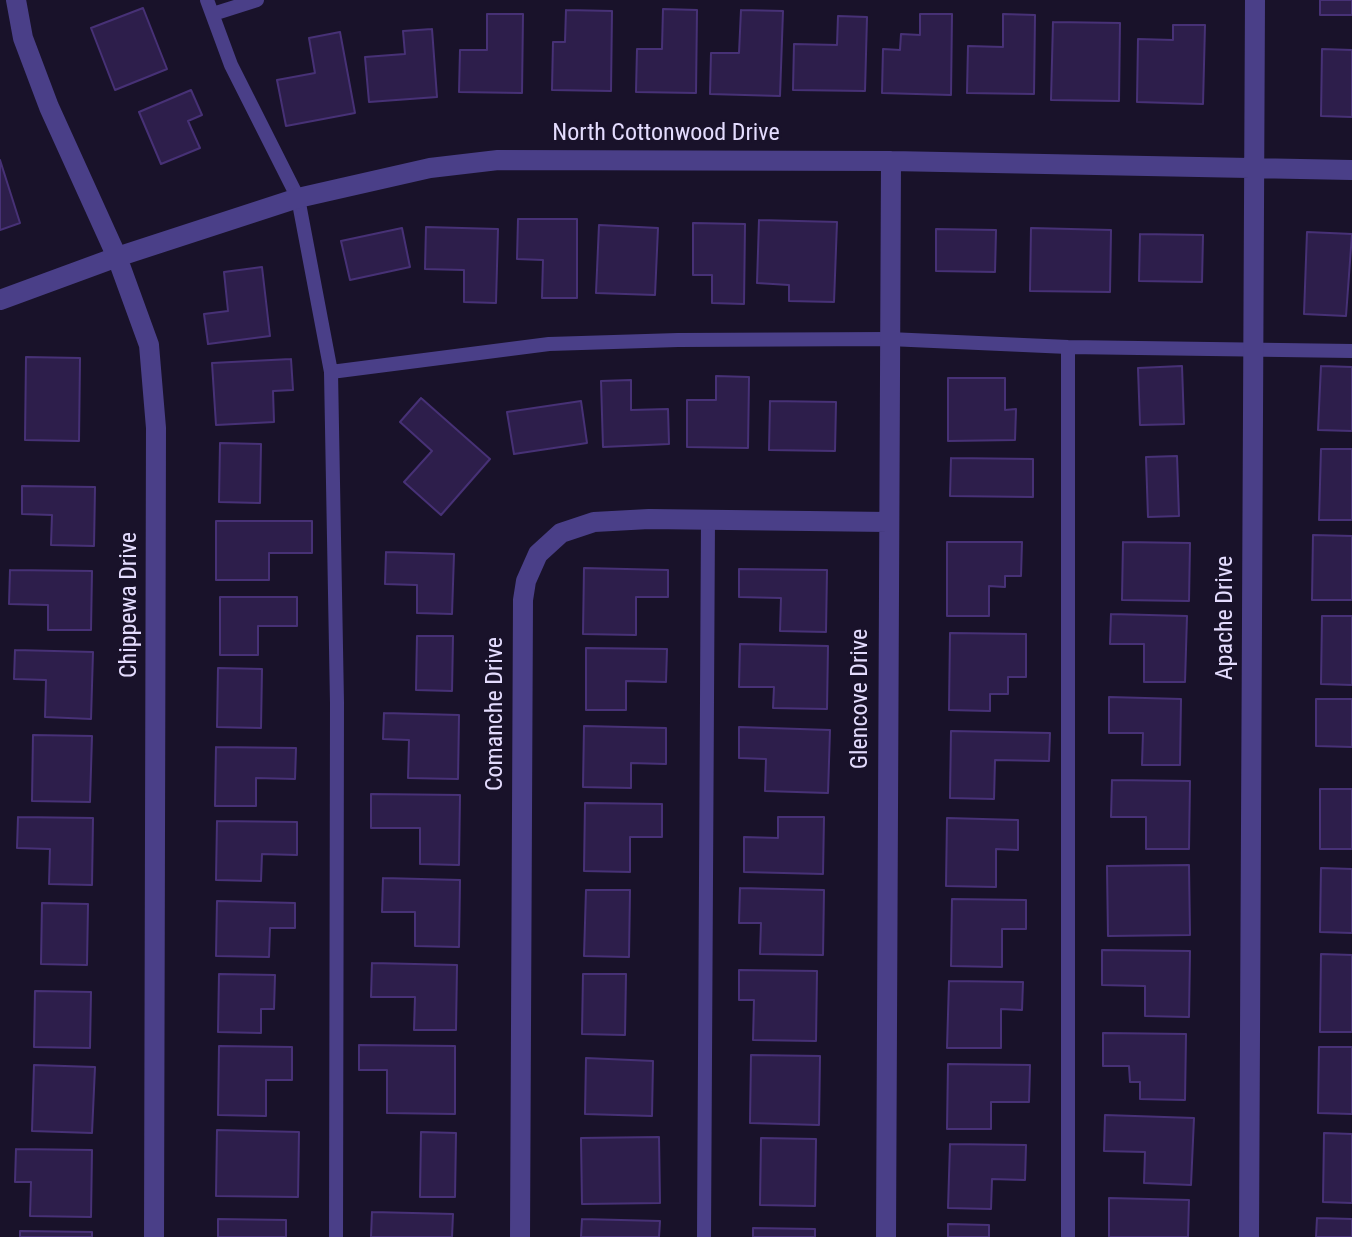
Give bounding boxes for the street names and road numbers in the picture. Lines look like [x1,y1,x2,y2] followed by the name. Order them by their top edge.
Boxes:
[552,120,780,148] street label: North Cottonwood Drive
[116,532,144,678] street label: Chippewa Drive
[1212,556,1240,680] street label: Apache Drive
[847,629,875,769] street label: Glencove Drive
[482,637,510,791] street label: Comanche Drive

